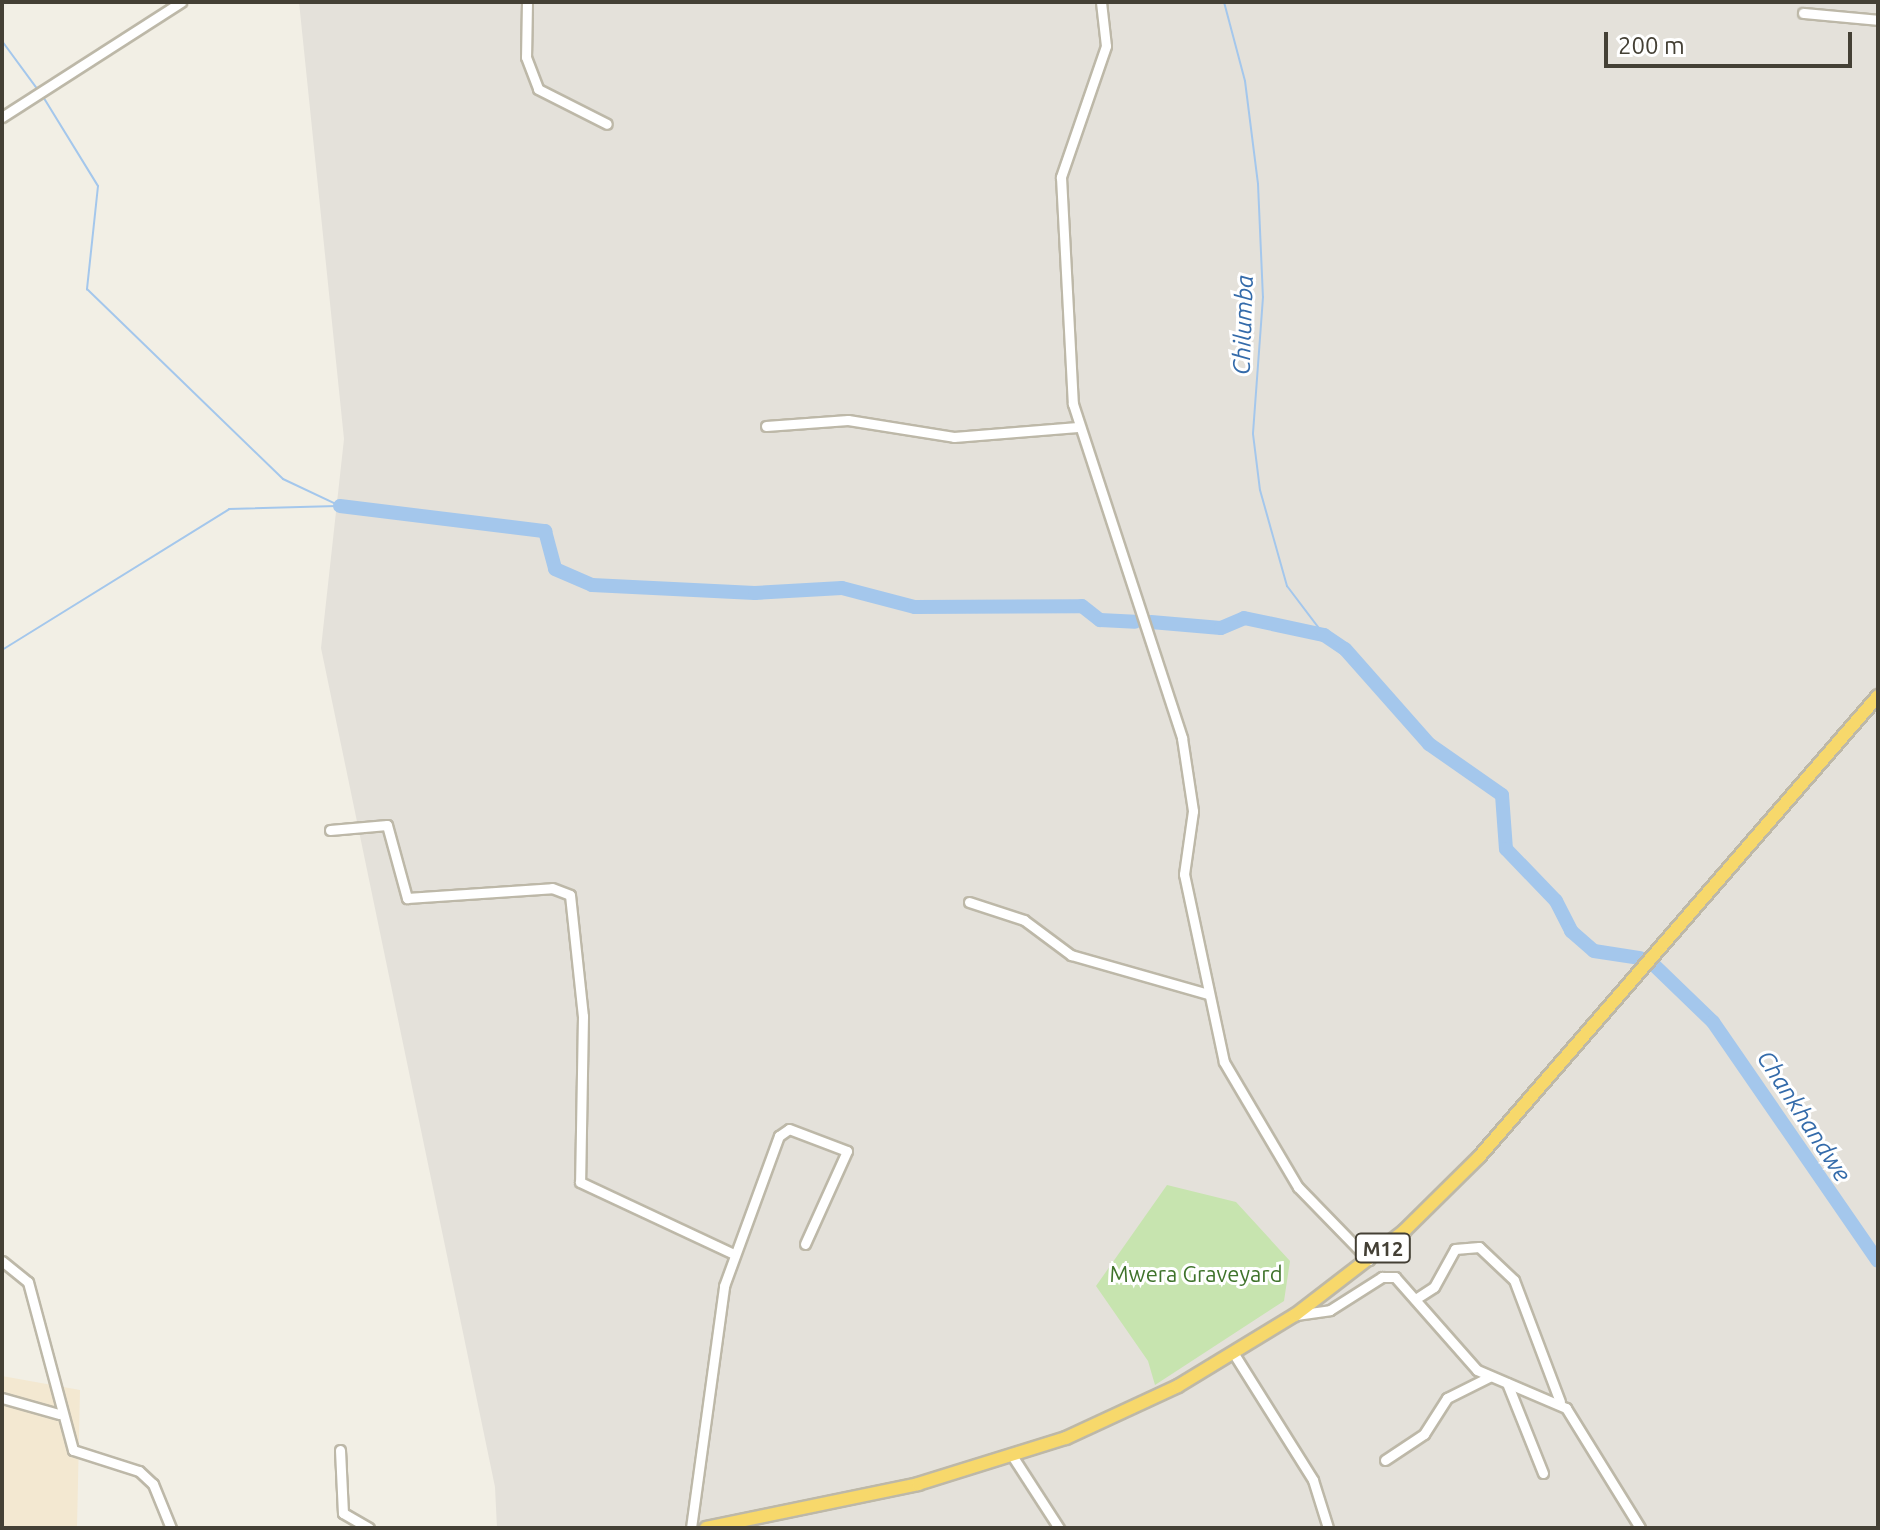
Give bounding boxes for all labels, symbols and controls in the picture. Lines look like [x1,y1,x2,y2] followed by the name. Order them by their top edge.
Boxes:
[1608,16,1856,66] scale bar
[1618,32,1685,59] text: 200 m
[1227,274,1259,376] water label: Chilumba
[1751,1045,1857,1187] water label: Chankhandwe
[1353,1232,1413,1264] road number: M12
[1109,1261,1283,1287] park label: Mwera Graveyard

